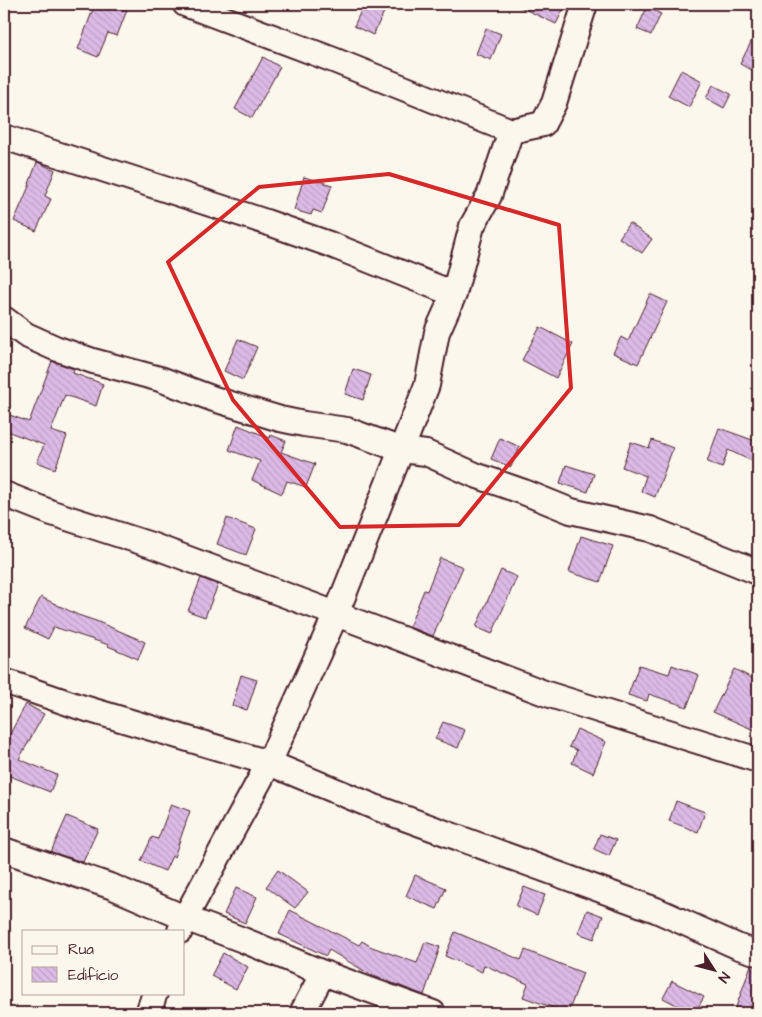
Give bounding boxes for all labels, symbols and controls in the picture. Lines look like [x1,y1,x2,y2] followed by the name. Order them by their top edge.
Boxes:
[22,930,185,994] legend
[68,939,94,960] text: Rua
[690,944,740,994] north arrow
[68,965,119,986] text: Edifício
[713,968,734,987] text: N

